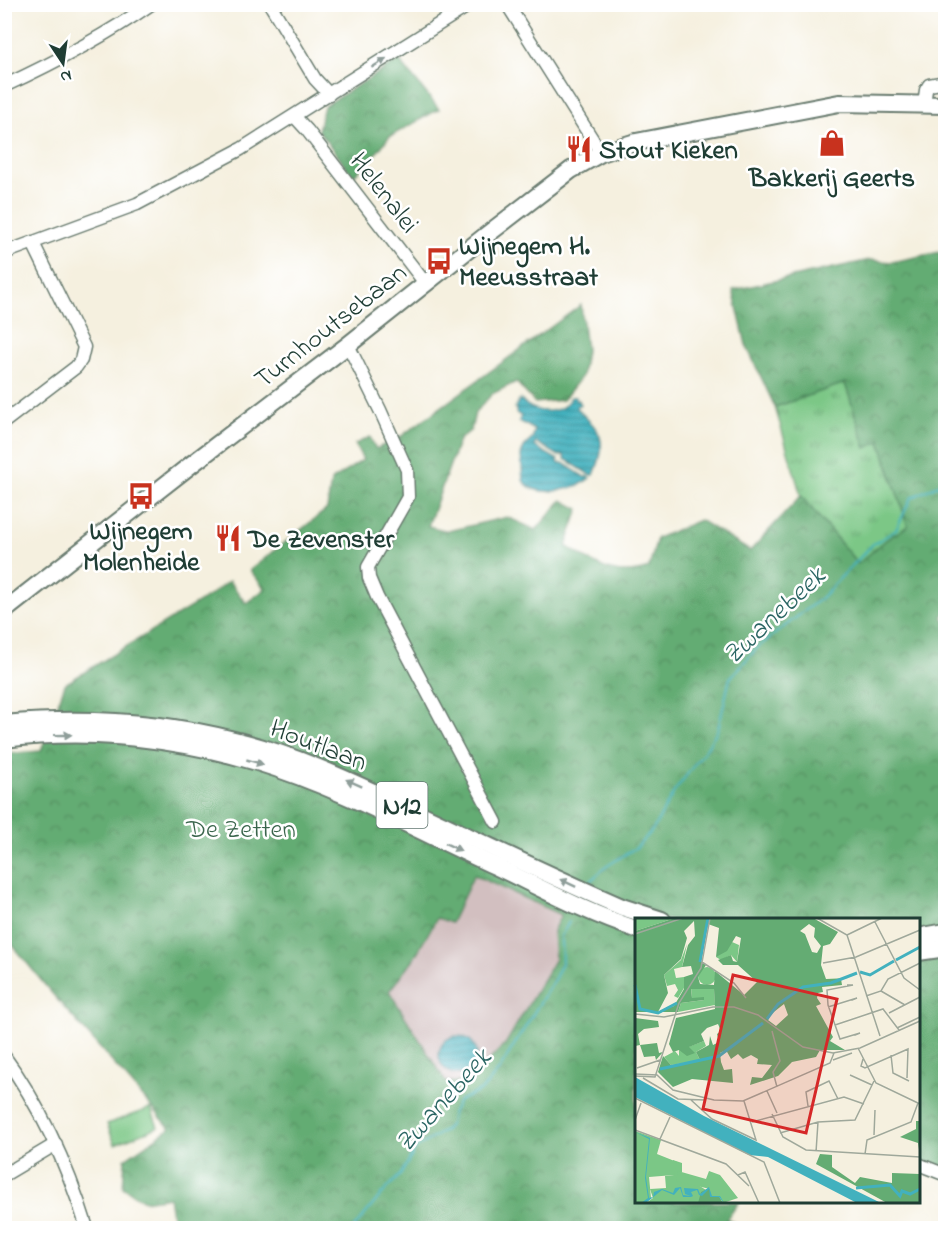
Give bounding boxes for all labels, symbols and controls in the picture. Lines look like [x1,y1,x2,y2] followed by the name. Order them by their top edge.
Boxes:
[33,33,93,93] north arrow
[370,57,387,68] one-way arrow
[58,63,74,89] text: N
[817,128,847,158] shop icon: Bakkerij Geerts
[599,132,738,171] place label: Stout Kieken
[564,134,594,164] restaurant icon: Stout Kieken
[339,145,427,243] street label: Helenalei
[747,160,915,199] place label: Bakkerij Geerts
[459,228,599,298] place label: Wijnegem H. Meeusstraat
[424,246,454,276] bus stop icon: Wijnegem H. Meeusstraat
[247,255,416,399] street label: Turnhoutsebaan
[126,481,156,511] bus stop icon: Wijnegem Molenheide
[83,513,200,583] place label: Wijnegem Molenheide
[246,521,395,560] place label: De Zevenster
[213,523,243,553] restaurant icon: De Zevenster
[715,557,837,675] water label: Zwanebeek
[264,710,372,783] street label: Houtlaan
[53,731,72,740] one-way arrow
[246,758,264,767] one-way arrow
[345,779,362,788] one-way arrow
[376,782,428,828] road number: N12
[185,811,296,850] park label: De Zetten
[445,842,462,851] one-way arrow
[560,879,577,888] one-way arrow
[635,918,920,1203] inset map
[387,1039,504,1163] water label: Zwanebeek

